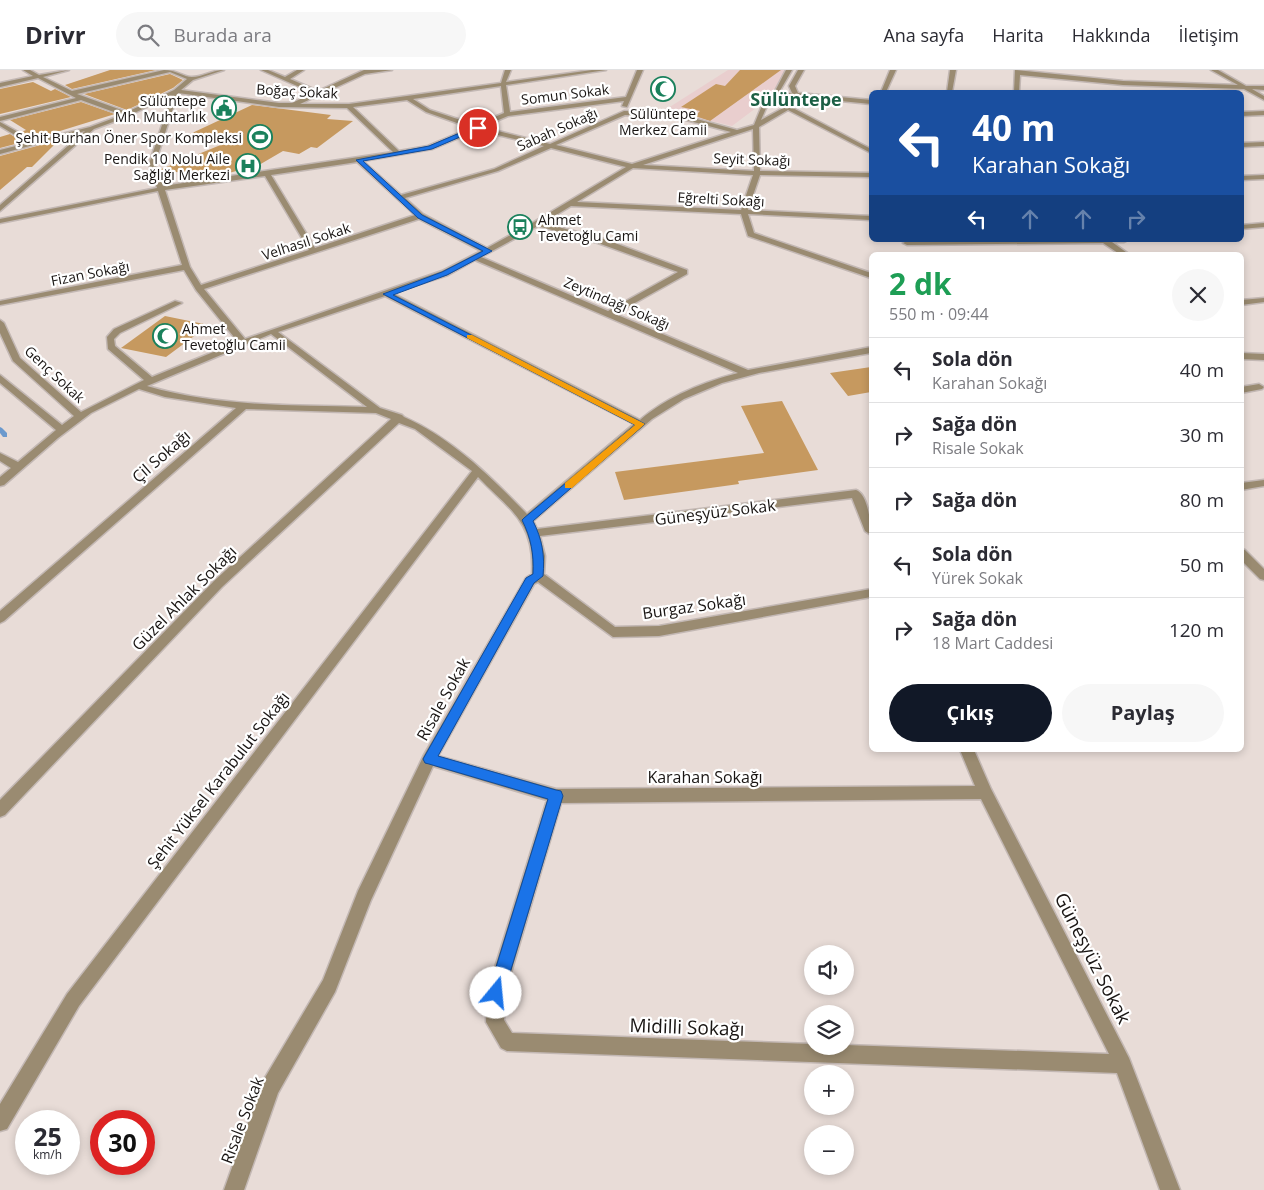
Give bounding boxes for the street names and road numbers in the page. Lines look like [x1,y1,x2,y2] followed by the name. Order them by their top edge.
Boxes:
[256,79,339,103] street label: Boğaç Sokak
[520,79,611,109] street label: Somun Sokak
[514,103,600,155] street label: Sabah Sokağı
[713,148,791,170] street label: Seyit Sokağı
[677,187,765,211] street label: Eğrelti Sokağı
[259,218,353,264] street label: Velhasıl Sokak
[49,256,131,290] street label: Fizan Sokağı
[561,272,673,334] street label: Zeytindağı Sokağı
[21,341,90,407] street label: Genç Sokak
[127,424,195,488] street label: Çil Sokağı
[653,494,777,530] street label: Güneşyüz Sokak
[127,541,241,655] street label: Güzel Ahlak Sokağı
[641,588,747,624] street label: Burgaz Sokağı
[411,653,475,744] street label: Risale Sokak
[142,687,294,873] street label: Şehit Yüksel Karabulut Sokağı
[647,766,763,788] street label: Karahan Sokağı
[1049,888,1137,1028] street label: Güneşyüz Sokak
[629,1012,745,1042] street label: Midilli Sokağı
[215,1073,269,1167] street label: Risale Sokak

